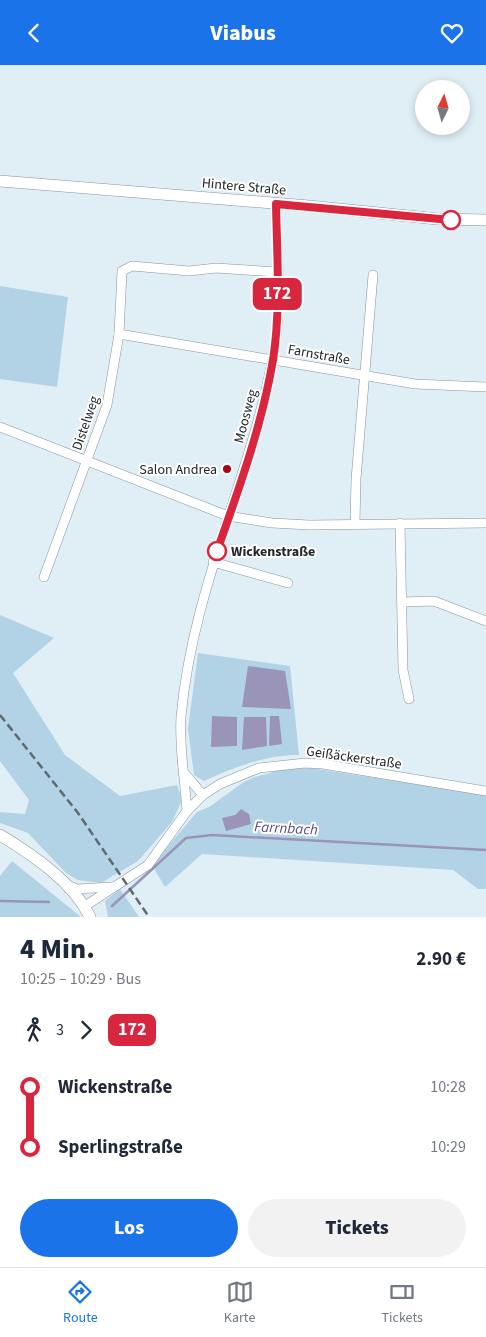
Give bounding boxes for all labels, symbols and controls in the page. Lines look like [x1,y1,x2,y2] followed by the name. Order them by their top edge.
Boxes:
[210,17,276,49] text: Viabus
[20,19,48,47] icon: back
[438,19,466,47] icon: heart
[415,80,470,135] north arrow
[415,80,470,135] map controls
[201,173,287,201] street label: Hintere Straße
[441,210,461,230] unlabelled marker
[248,278,306,310] line badge: 172
[263,281,291,306] text: 172
[286,340,352,370] street label: Farnstraße
[229,387,263,445] street label: Moosweg
[67,393,105,453] street label: Distelweg
[139,460,217,480] place label: Salon Andrea
[221,463,233,475] marker: Salon Andrea
[207,541,227,561] marker: Wickenstraße
[231,542,315,562] place label: Wickenstraße
[305,741,403,775] street label: Geißäckerstraße
[254,816,318,841] water label: Farrnbach
[20,929,95,969] text: 4 Min.
[416,946,466,973] text: 2.90 €
[20,968,141,990] text: 10:25 – 10:29 · Bus
[20,1016,48,1044] icon: walk
[72,1016,100,1044] icon: forward
[118,1017,146,1042] text: 172
[56,1019,64,1041] text: 3
[58,1074,172,1101] text: Wickenstraße
[430,1076,466,1098] text: 10:28
[58,1134,183,1161] text: Sperlingstraße
[430,1136,466,1158] text: 10:29
[20,1199,238,1257] button: Los
[248,1199,466,1257] button: Tickets
[63,1278,98,1328] tab: Route
[224,1278,255,1328] tab: Karte
[382,1278,423,1328] tab: Tickets

